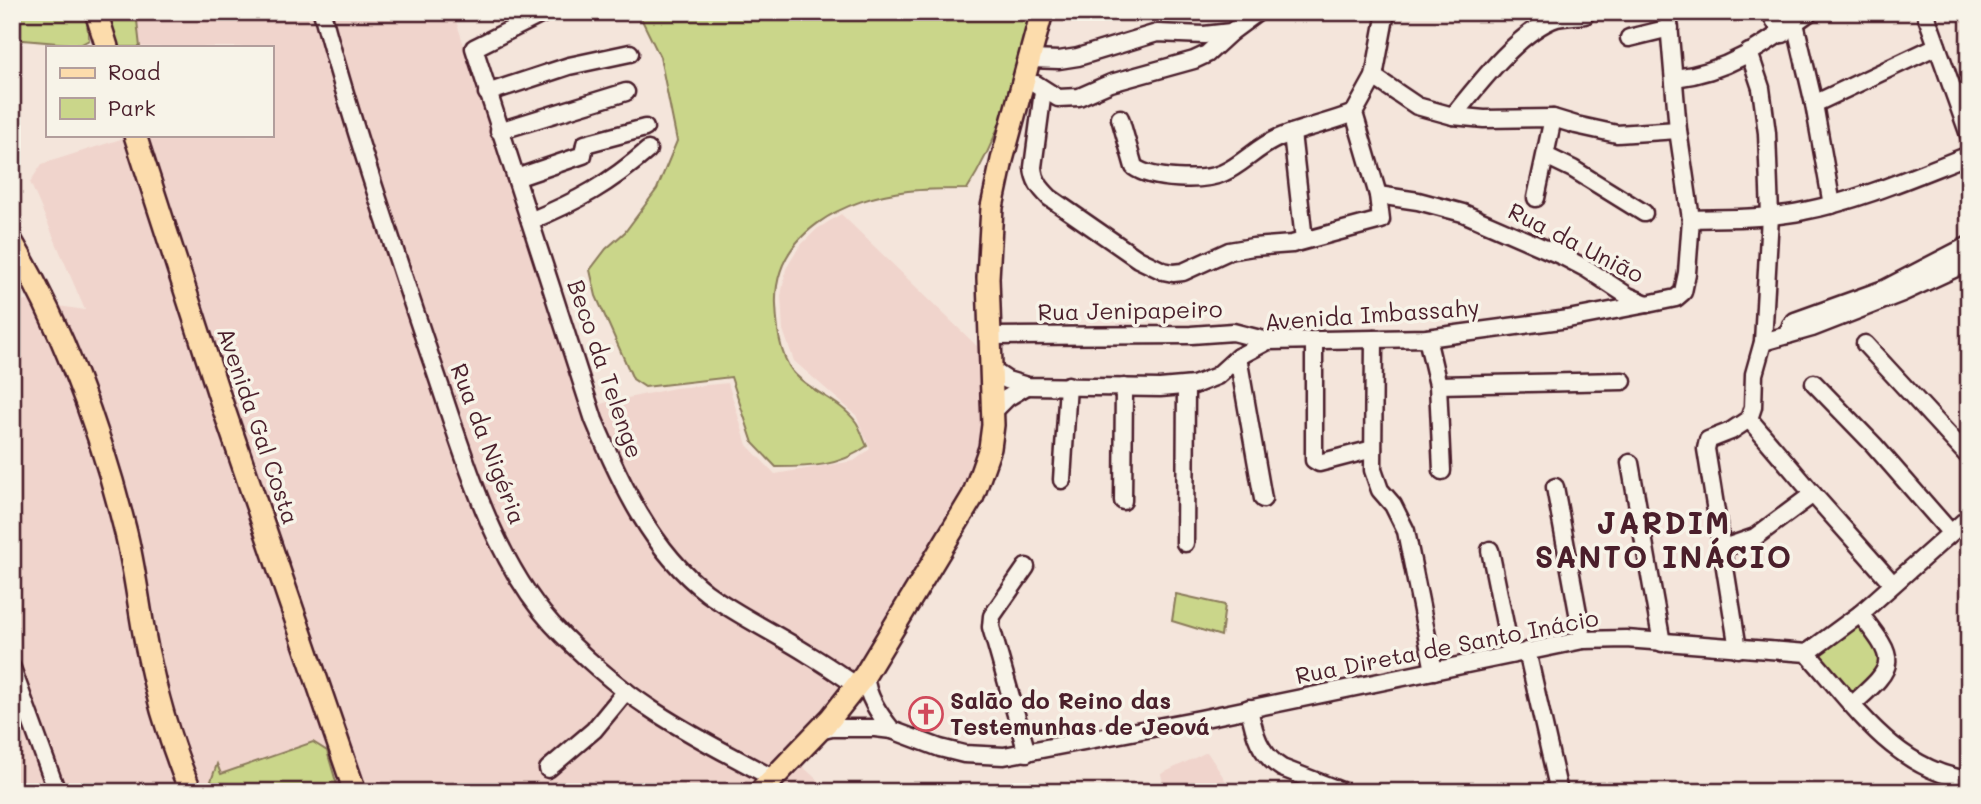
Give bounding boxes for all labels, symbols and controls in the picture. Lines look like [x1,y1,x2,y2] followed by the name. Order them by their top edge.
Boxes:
[46,46,273,136] legend
[108,58,160,85] text: Road
[108,94,156,121] text: Park
[1504,195,1649,289] street label: Rua da União
[561,276,651,462] street label: Beco da Telenge
[1264,292,1480,336] street label: Avenida Imbassahy
[1037,293,1223,327] street label: Rua Jenipapeiro
[211,323,307,528] street label: Avenida Gal Costa
[445,359,533,528] street label: Rua da Nigéria
[1535,502,1793,576] district label: JARDIM SANTO INÁCIO
[1293,602,1601,690] street label: Rua Direta de Santo Inácio
[950,685,1210,741] place label: Salão do Reino das Testemunhas de Jeová
[907,695,945,733] church icon: Salão do Reino das Testemunhas de Jeová

